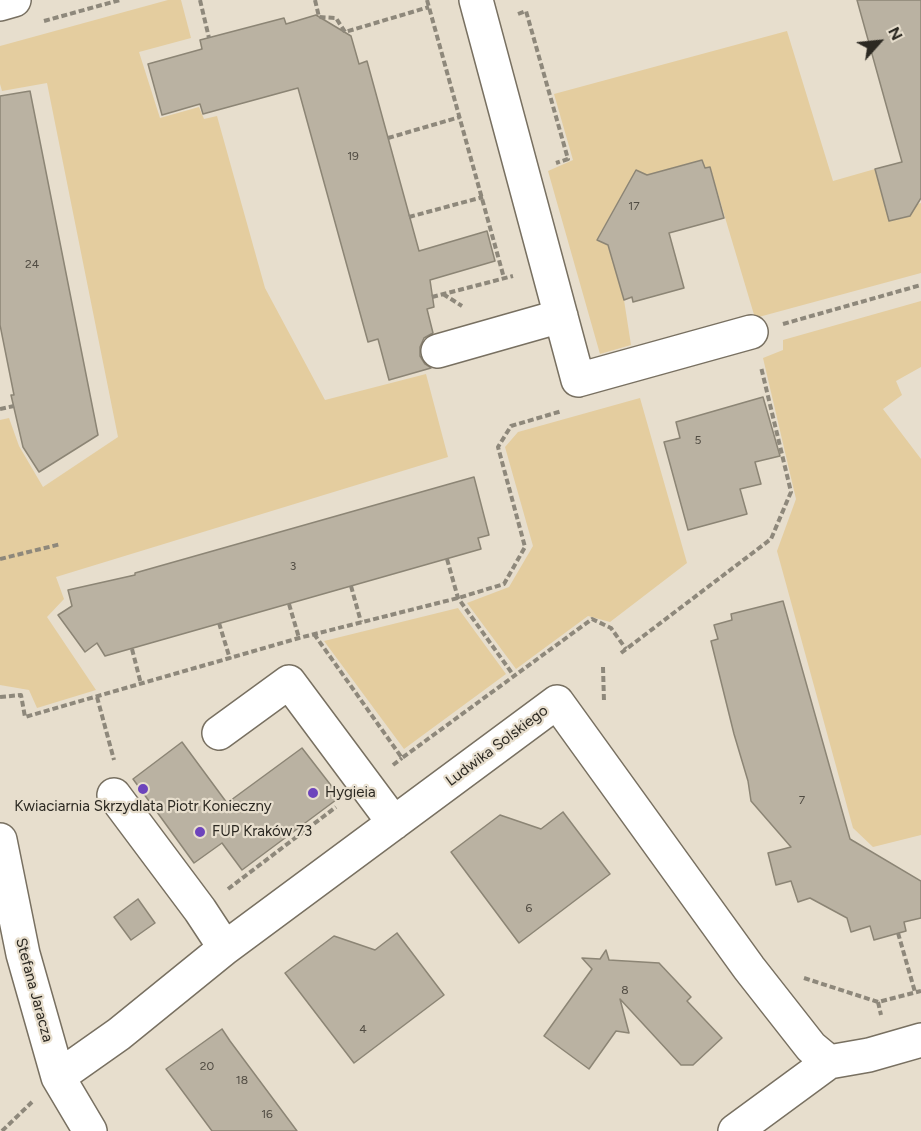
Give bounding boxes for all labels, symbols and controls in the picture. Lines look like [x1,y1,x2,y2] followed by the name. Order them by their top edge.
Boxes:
[849,12,909,72] north arrow
[884,24,907,43] text: N
[347,149,359,163] house number: 19
[628,199,640,213] house number: 17
[25,257,39,271] house number: 24
[695,433,701,447] house number: 5
[290,559,296,573] house number: 3
[442,702,552,790] street label: Ludwika Solskiego
[136,782,150,796] marker: Kwiaciarnia Skrzydlata Piotr Konieczny
[325,784,376,802] place label: Hygieia
[306,786,320,800] marker: Hygieia
[799,793,805,807] house number: 7
[14,798,272,816] place label: Kwiaciarnia Skrzydlata Piotr Konieczny
[212,823,312,841] place label: FUP Kraków 73
[193,825,207,839] marker: FUP Kraków 73
[526,901,532,915] house number: 6
[11,936,57,1044] street label: Stefana Jaracza
[621,983,629,997] house number: 8
[359,1022,367,1036] house number: 4
[200,1059,214,1073] house number: 20
[236,1073,248,1087] house number: 18
[261,1107,273,1121] house number: 16

